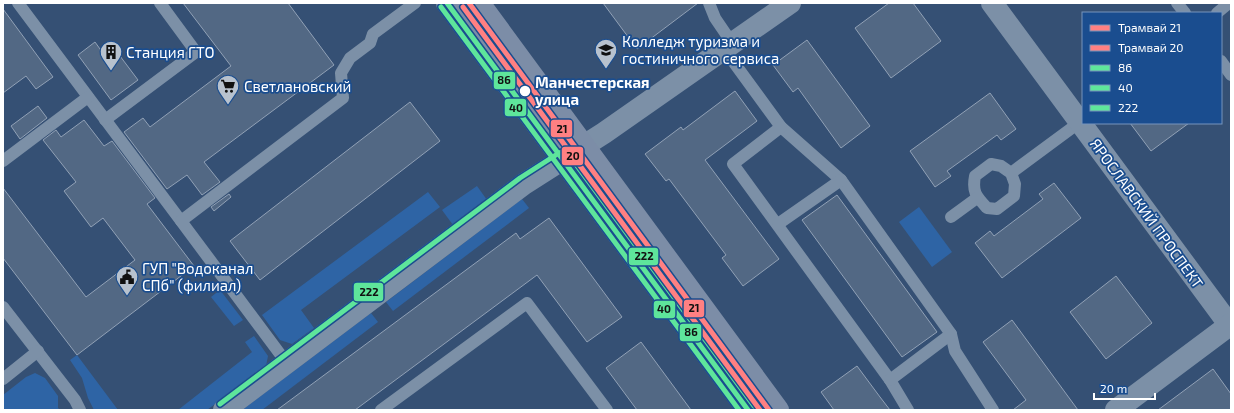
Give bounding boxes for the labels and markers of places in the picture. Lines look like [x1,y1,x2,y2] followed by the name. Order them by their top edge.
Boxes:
[622,32,779,67] place label: Колледж туризма и гостиничного сервиса
[593,37,619,70] school or university icon: Колледж туризма и гостиничного сервиса
[98,39,124,72] building icon: Станция ГТО
[126,43,214,61] place label: Станция ГТО
[215,73,241,106] supermarket icon: Светлановский
[535,73,649,108] place label: Манчестерская улица
[244,77,351,95] place label: Светлановский
[518,84,532,98] marker: Манчестерская улица
[142,259,253,294] place label: ГУП "Водоканал СПб" (филиал)
[114,264,140,297] public building icon: ГУП "Водоканал СПб" (филиал)

